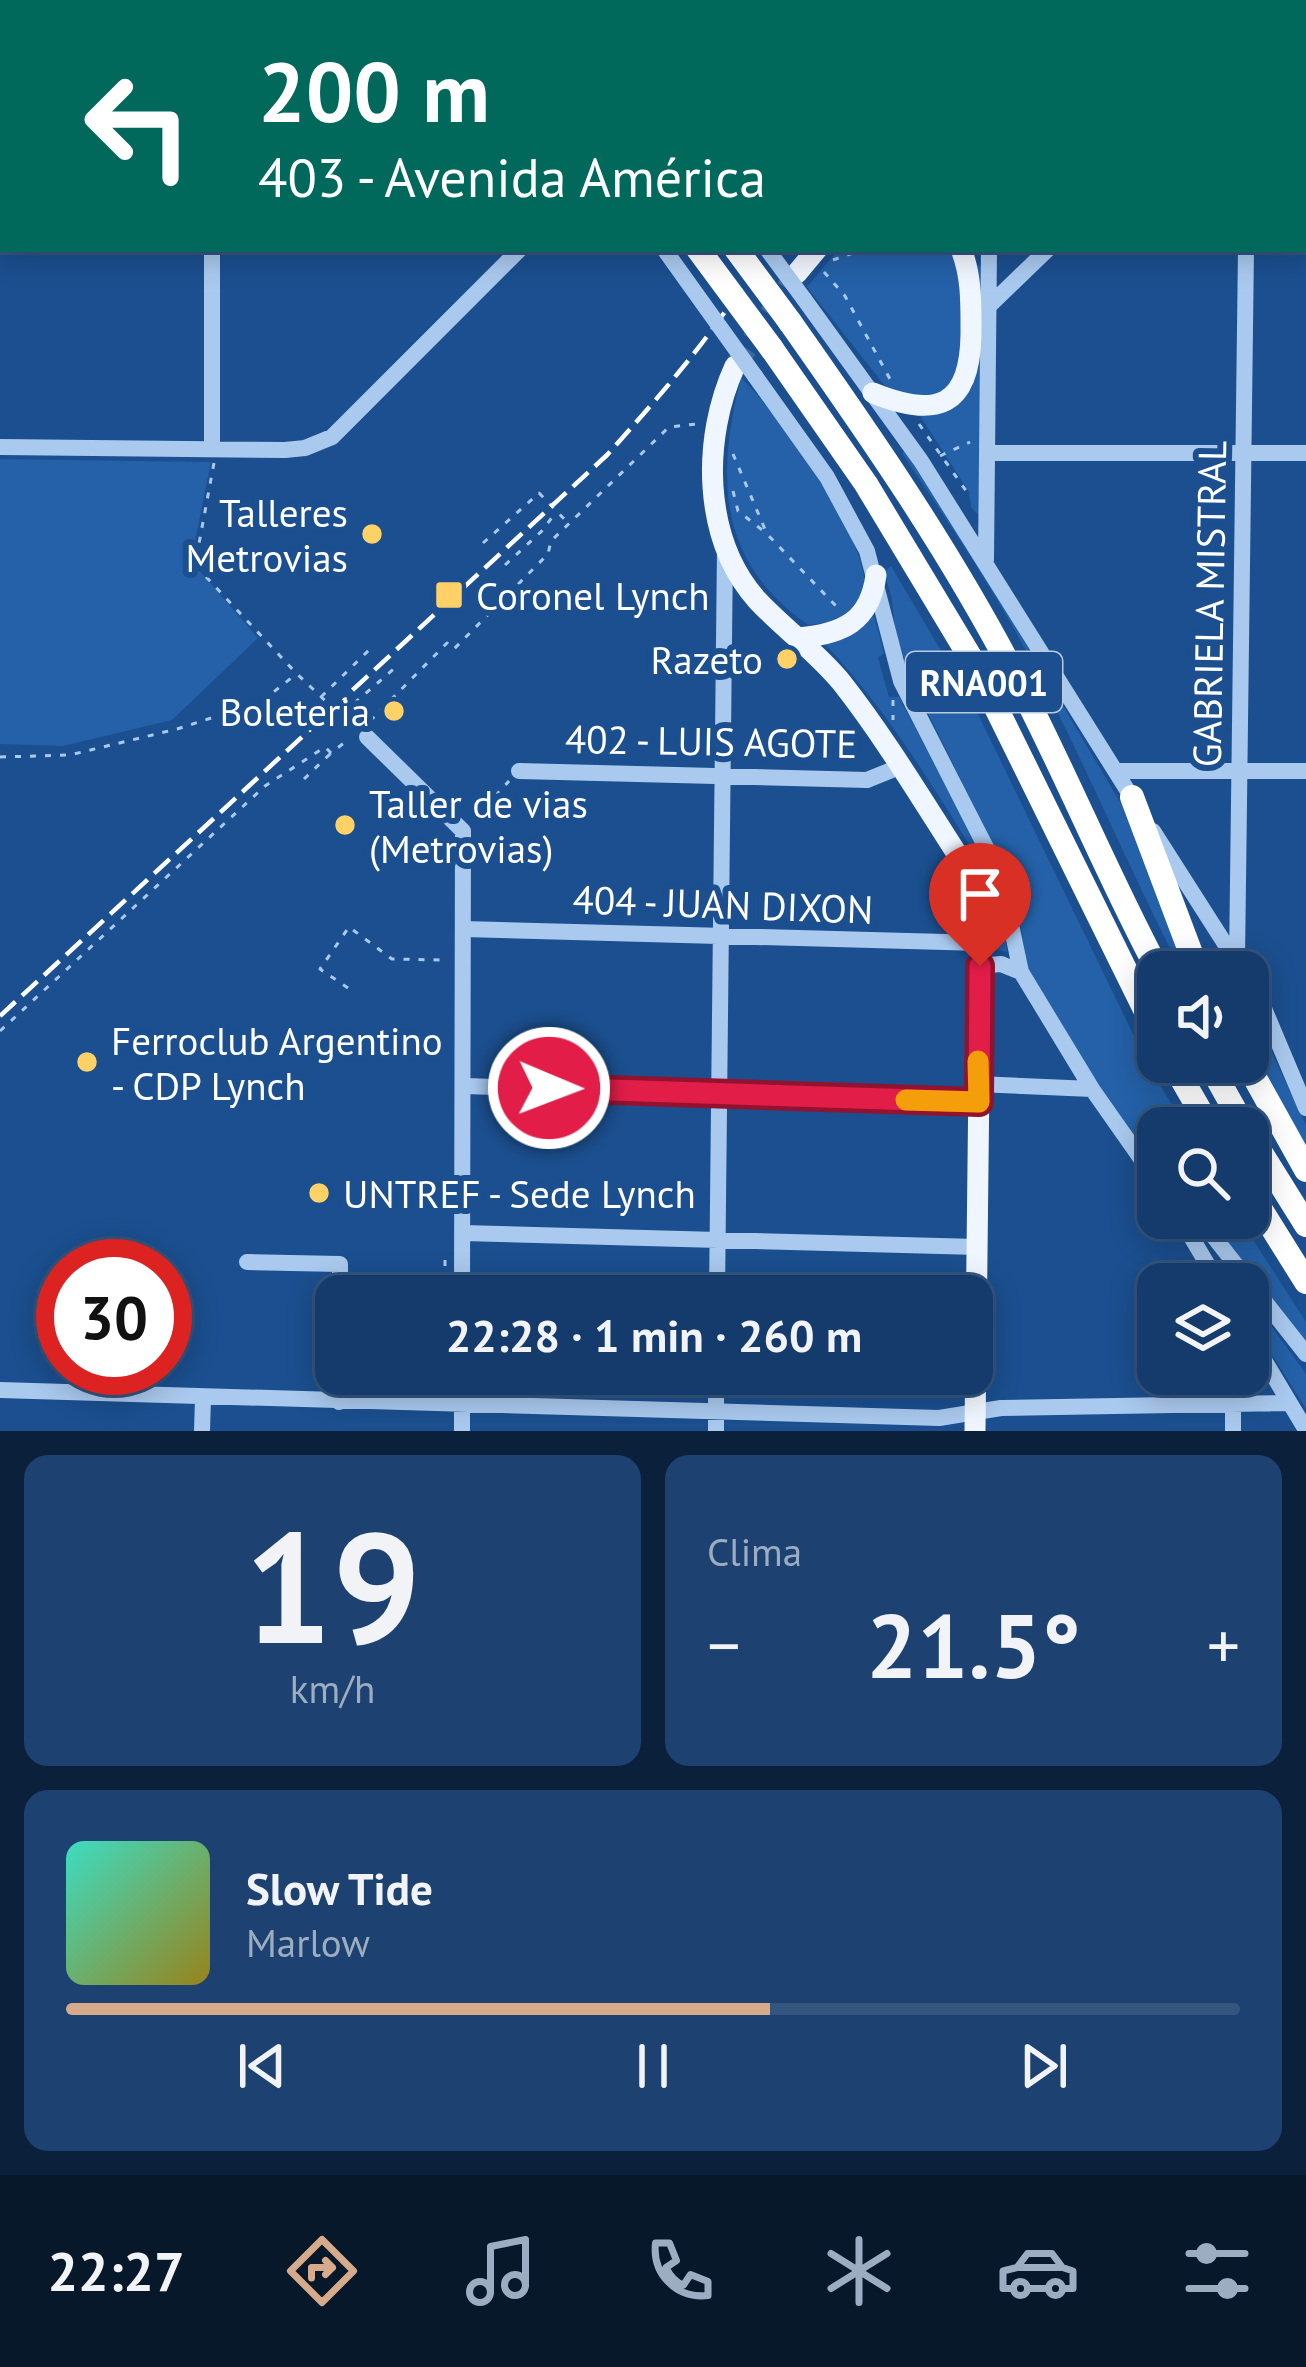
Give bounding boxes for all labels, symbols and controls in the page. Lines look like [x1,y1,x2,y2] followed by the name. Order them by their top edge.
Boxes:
[258,36,490,145] text: 200 m
[60,48,216,204] icon: left
[258,142,766,212] text: 403 - Avenida América
[1181,440,1237,768] street label: GABRIELA MISTRAL
[185,487,348,583] place label: Talleres Metrovias
[359,521,385,547] marker: Talleres Metrovias
[476,570,710,621] place label: Coronel Lynch
[433,579,465,611] marker: Coronel Lynch
[651,634,763,685] place label: Razeto
[774,646,800,672] marker: Razeto
[906,652,1062,712] road number: RNA001
[219,686,370,737] place label: Boleteria
[381,698,407,724] marker: Boleteria
[564,713,858,769] street label: 402 - LUIS AGOTE
[369,778,588,874] place label: Taller de vias (Metrovias)
[332,812,358,838] marker: Taller de vias (Metrovias)
[929,843,1031,966] pin
[947,861,1013,927] icon: arrive
[572,873,874,935] street label: 404 - JUAN DIXON
[1137,951,1269,1395] map controls
[1137,951,1269,1083] button: sound
[111,1015,443,1111] place label: Ferroclub Argentino - CDP Lynch
[486,1025,612,1151] position arrow
[74,1049,100,1075] marker: Ferroclub Argentino - CDP Lynch
[1137,1107,1269,1239] button: search
[343,1168,696,1219] place label: UNTREF - Sede Lynch
[306,1180,332,1206] marker: UNTREF - Sede Lynch
[36,1239,192,1395] speed limit sign: 30
[1137,1263,1269,1395] button: layers
[446,1306,862,1364] text: 22:28 · 1 min · 260 m
[244,1484,421,1686] text: 19
[707,1526,802,1577] text: Clima
[866,1586,1081,1703] text: 21.5°
[707,1602,740,1687] text: −
[1207,1602,1240,1687] text: +
[290,1663,375,1714] text: km/h
[246,1859,433,1917] text: Slow Tide
[246,1917,370,1968] text: Marlow
[229,2033,295,2099] icon: previous
[620,2033,686,2099] icon: pause
[1011,2033,1077,2099] icon: next
[280,2229,364,2313] icon: directions
[459,2229,543,2313] icon: music
[638,2229,722,2313] icon: phone
[817,2229,901,2313] icon: climate
[996,2229,1080,2313] icon: car
[1175,2229,1259,2313] icon: filters
[48,2236,185,2306] text: 22:27

